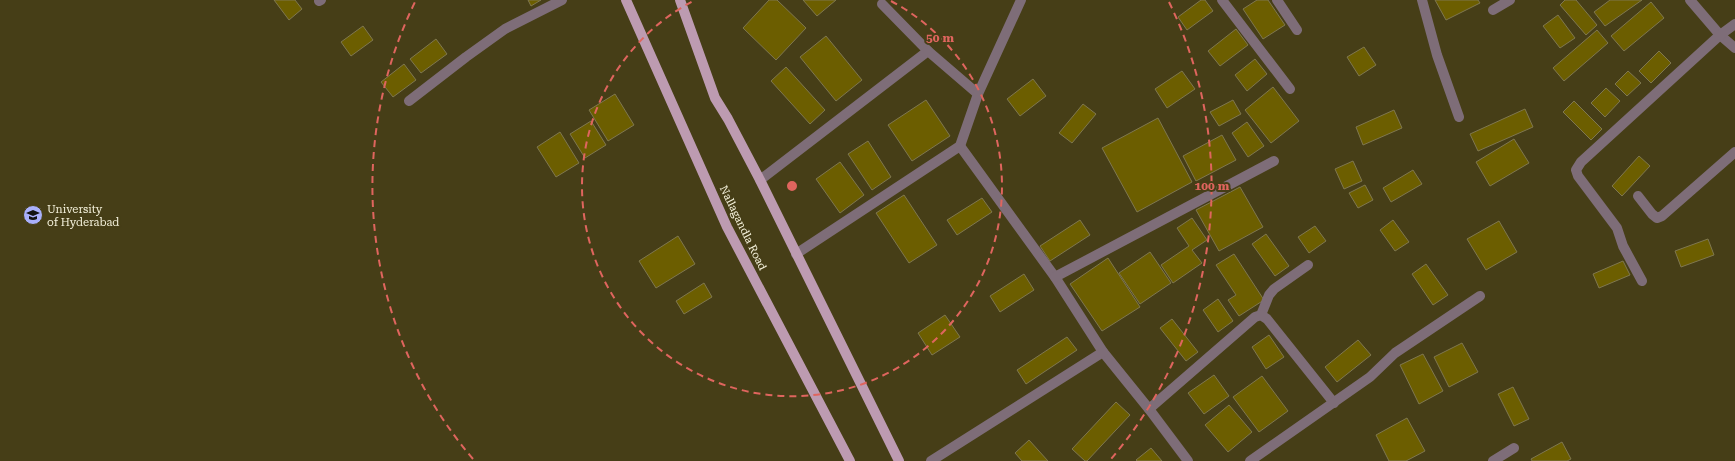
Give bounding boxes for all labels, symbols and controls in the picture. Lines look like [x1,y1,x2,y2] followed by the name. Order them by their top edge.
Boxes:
[926,31,954,45] text: 50 m
[785,179,799,193] centre of rings
[1195,179,1230,193] text: 100 m
[717,183,769,273] street label: Nallagandla Road
[47,203,119,229] place label: University of Hyderabad
[22,204,44,226] school or university icon: University of Hyderabad

